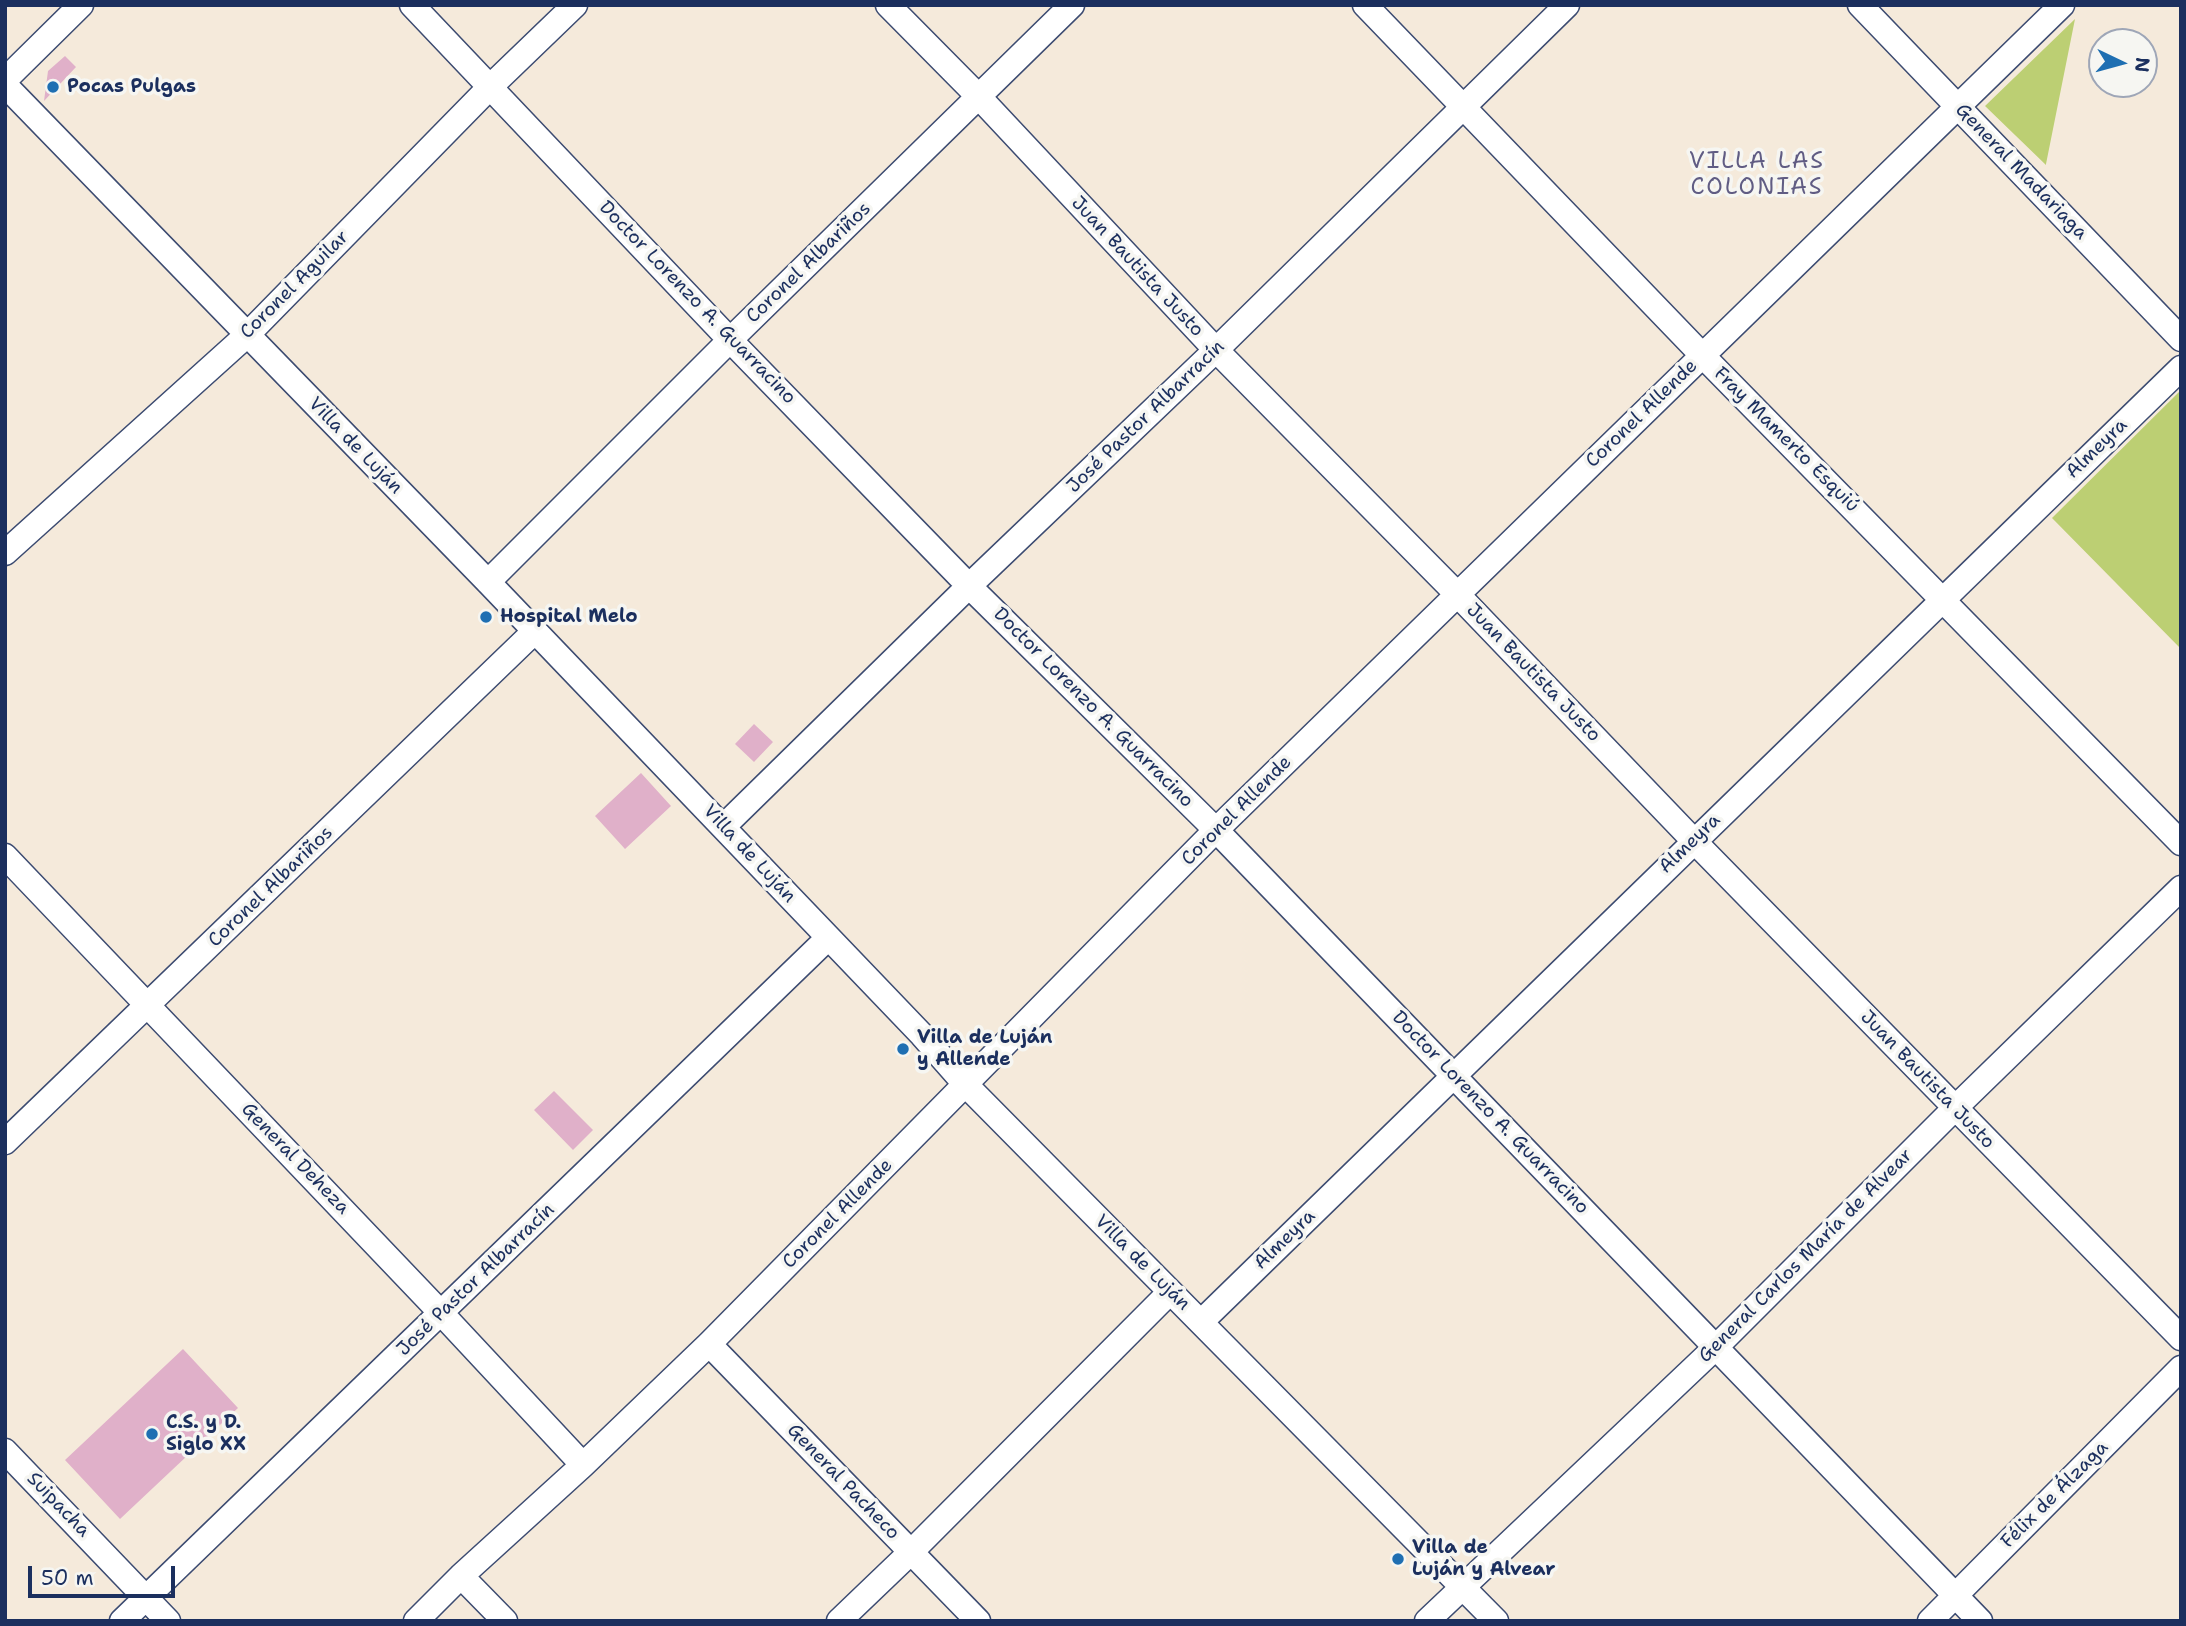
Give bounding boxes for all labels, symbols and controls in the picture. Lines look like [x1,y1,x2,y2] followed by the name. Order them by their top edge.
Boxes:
[2088,28,2158,98] north arrow
[2129,56,2156,73] text: N
[67,76,196,98] place label: Pocas Pulgas
[45,79,61,95] marker: Pocas Pulgas
[1950,99,2092,245] street label: General Madariaga
[1690,148,1824,202] district label: VILLA LAS COLONIAS
[1066,192,1208,342] street label: Juan Bautista Justo
[594,197,800,409] street label: Doctor Lorenzo A. Guarracino
[742,198,876,328] street label: Coronel Albariños
[236,226,354,344] street label: Coronel Aguilar
[1063,336,1229,498] street label: José Pastor Albarracín
[1582,355,1702,473] street label: Coronel Allende
[1709,363,1863,517] street label: Fray Mamerto Esquiú
[303,393,407,499] street label: Villa de Luján
[2062,414,2132,484] street label: Almeyra
[1461,599,1605,747] street label: Juan Bautista Justo
[988,603,1198,813] street label: Doctor Lorenzo A. Guarracino
[500,606,638,628] place label: Hospital Melo
[478,609,494,625] marker: Hospital Melo
[1177,751,1297,871] street label: Coronel Allende
[698,800,800,908] street label: Villa de Luján
[1655,809,1725,879] street label: Almeyra
[204,822,338,952] street label: Coronel Albariños
[1855,1006,1999,1154] street label: Juan Bautista Justo
[1387,1007,1593,1219] street label: Doctor Lorenzo A. Guarracino
[917,1027,1052,1071] place label: Villa de Luján y Allende
[895,1041,911,1057] marker: Villa de Luján y Allende
[236,1099,354,1219] street label: General Deheza
[1694,1144,1918,1368] street label: General Carlos María de Alvear
[778,1154,898,1274] street label: Coronel Allende
[393,1199,559,1361] street label: José Pastor Albarracín
[1250,1205,1320,1275] street label: Almeyra
[1089,1210,1195,1316] street label: Villa de Luján
[166,1412,246,1456] place label: C.S. y D. Siglo XX
[782,1419,904,1545] street label: General Pacheco
[144,1426,160,1442] marker: C.S. y D. Siglo XX
[1997,1437,2113,1553] street label: Félix de Álzaga
[22,1468,94,1542] street label: Suipacha
[1412,1537,1555,1581] place label: Villa de Luján y Alvear
[1390,1551,1406,1567] marker: Villa de Luján y Alvear
[32,1552,178,1596] scale bar
[41,1564,94,1592] text: 50 m

